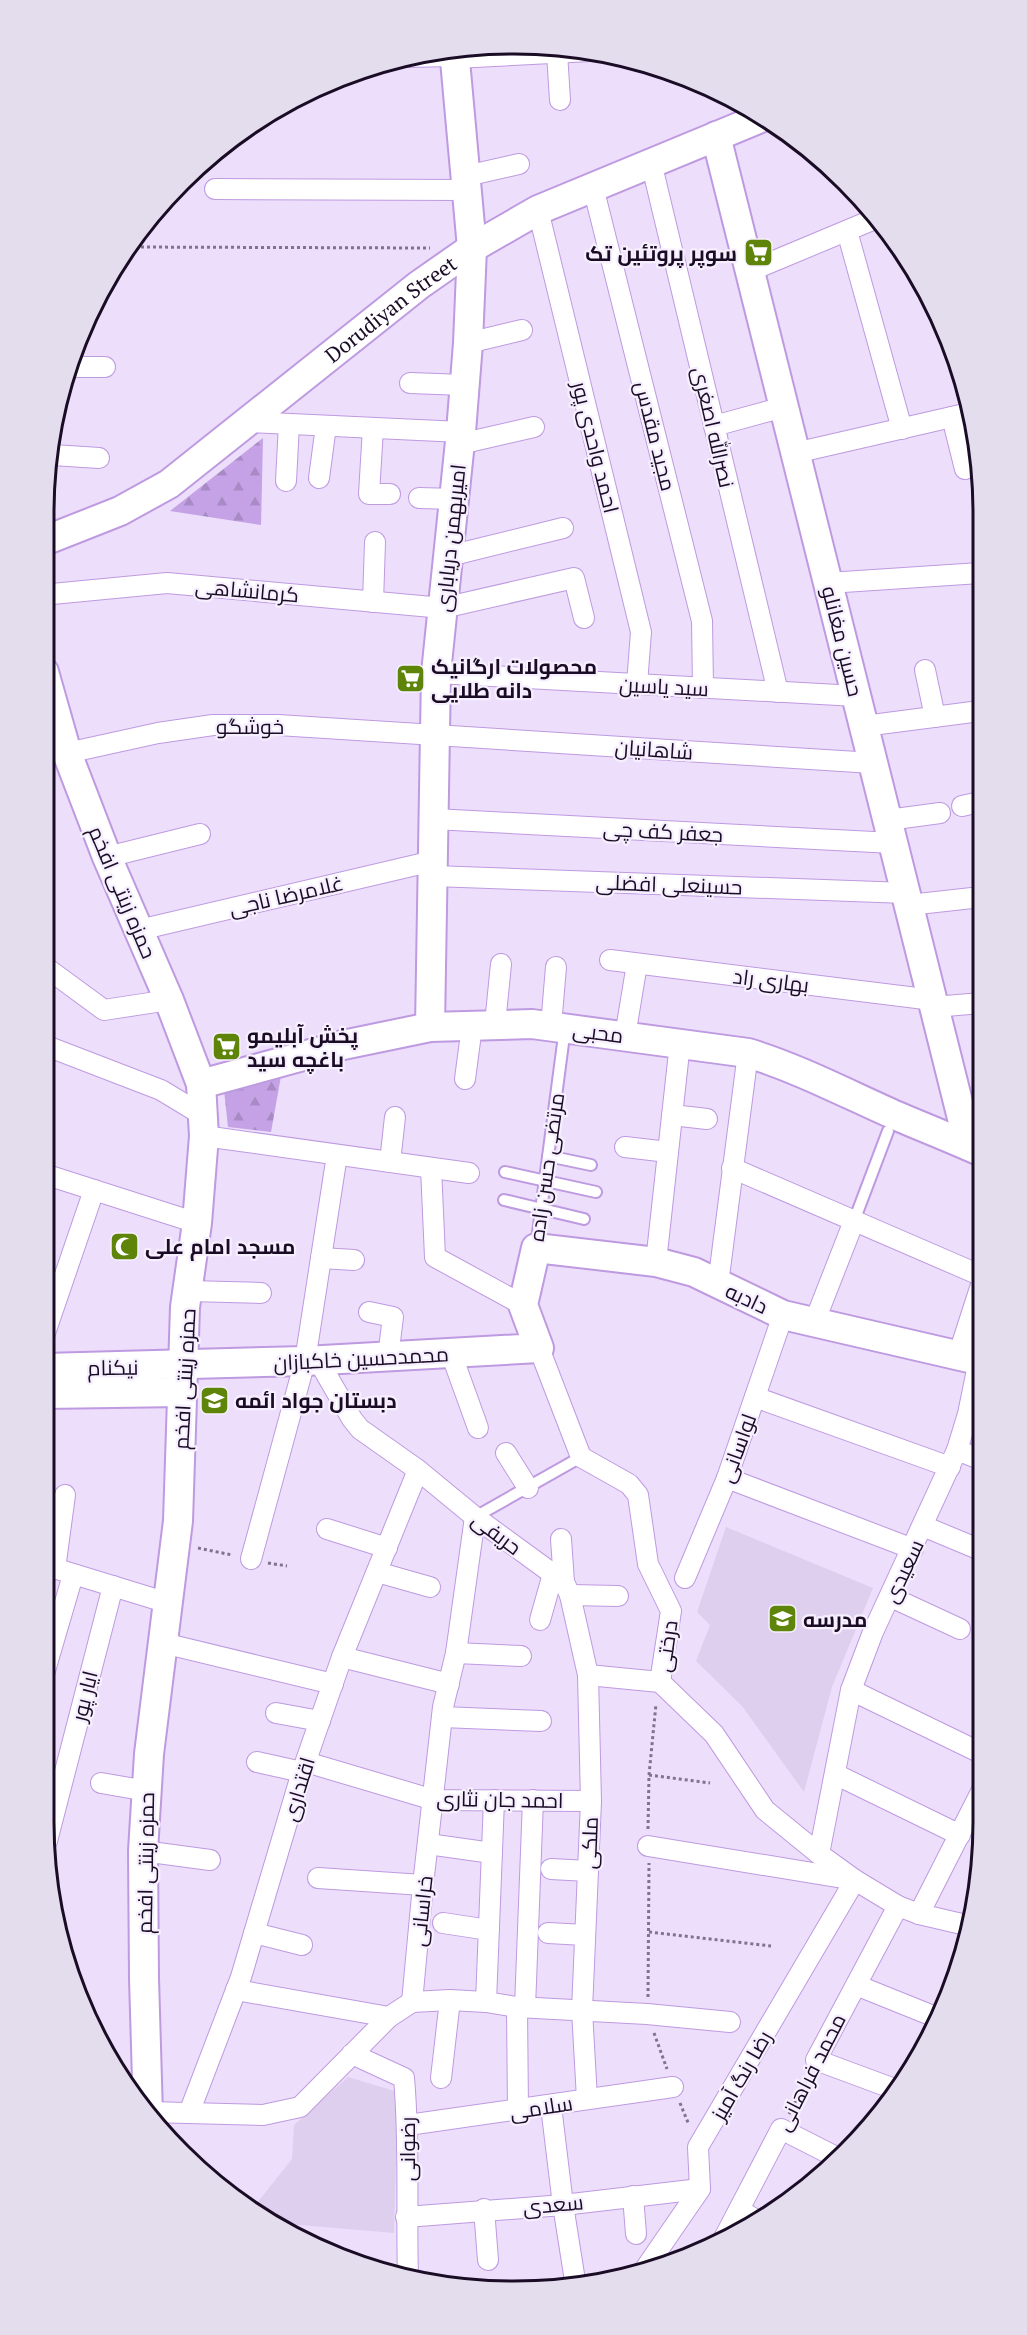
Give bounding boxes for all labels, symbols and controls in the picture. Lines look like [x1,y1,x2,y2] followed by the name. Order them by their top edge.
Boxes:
[742,237,774,269] supermarket icon: سوپر پروتئین تک
[585,239,737,269] place label: سوپر پروتئین تک
[319,249,462,369] street label: Dorudiyan Street
[686,364,742,490] street label: نصرالله اصغری
[565,377,626,516] street label: احمد واحدی پور
[629,378,683,494] street label: مجید مقدس
[428,463,472,613] street label: امیربهمن دریاباری
[194,572,300,608] street label: کرمانشاهی
[816,583,870,699] street label: حسین مغانلو
[431,652,597,704] place label: محصولات ارگانیک دانه طلایی
[394,662,426,694] supermarket icon: محصولات ارگانیک دانه طلایی
[618,670,710,702] street label: سید یاسین
[216,712,284,740] street label: خوشگو
[614,732,694,766] street label: شاهانیان
[602,814,724,849] street label: جعفر کف چی
[82,821,164,963] street label: حمزه زینتی افخم
[595,867,743,901] street label: حسینعلی افضلی
[226,868,346,922] street label: غلامرضا ناجی
[731,961,811,999] street label: بهاری راد
[571,1015,625,1049] street label: محبی
[247,1021,358,1075] place label: پخش آبلیمو باغچه سید
[210,1031,242,1063] supermarket icon: پخش آبلیمو باغچه سید
[522,1091,570,1243] street label: مرتضی حسن زاده
[108,1230,140,1262] mosque icon: مسجد امام علی
[145,1232,295,1261] place label: مسجد امام علی
[721,1276,773,1320] street label: دادبه
[166,1308,203,1450] street label: حمزه زینتی افخم
[273,1339,449,1377] street label: محمدحسین خاکبازان
[87,1353,139,1382] street label: نیکنام
[198,1384,230,1416] school or university icon: دبستان جواد ائمه
[235,1386,397,1414] place label: دبستان جواد ائمه
[712,1410,762,1486] street label: لواسانی
[466,1505,528,1561] street label: حریفی
[876,1535,930,1607] street label: سعیدی
[766,1603,798,1635] school or university icon: مدرسه
[803,1605,867,1633] place label: مدرسه
[649,1618,683,1674] street label: درختی
[64,1668,105,1726] street label: ایار پور
[275,1753,321,1825] street label: اقتداری
[436,1784,564,1814] street label: احمد جان نثاری
[130,1792,161,1934] street label: حمزه زینتی افخم
[574,1816,604,1870] street label: ملکی
[403,1874,439,1948] street label: خراسانی
[768,2008,852,2136] street label: محمد فراهانی
[704,2025,778,2126] street label: رضا رنگ آمیز
[507,2088,575,2126] street label: سلامی
[393,2117,421,2181] street label: رضوانی
[522,2187,584,2221] street label: سعدی

